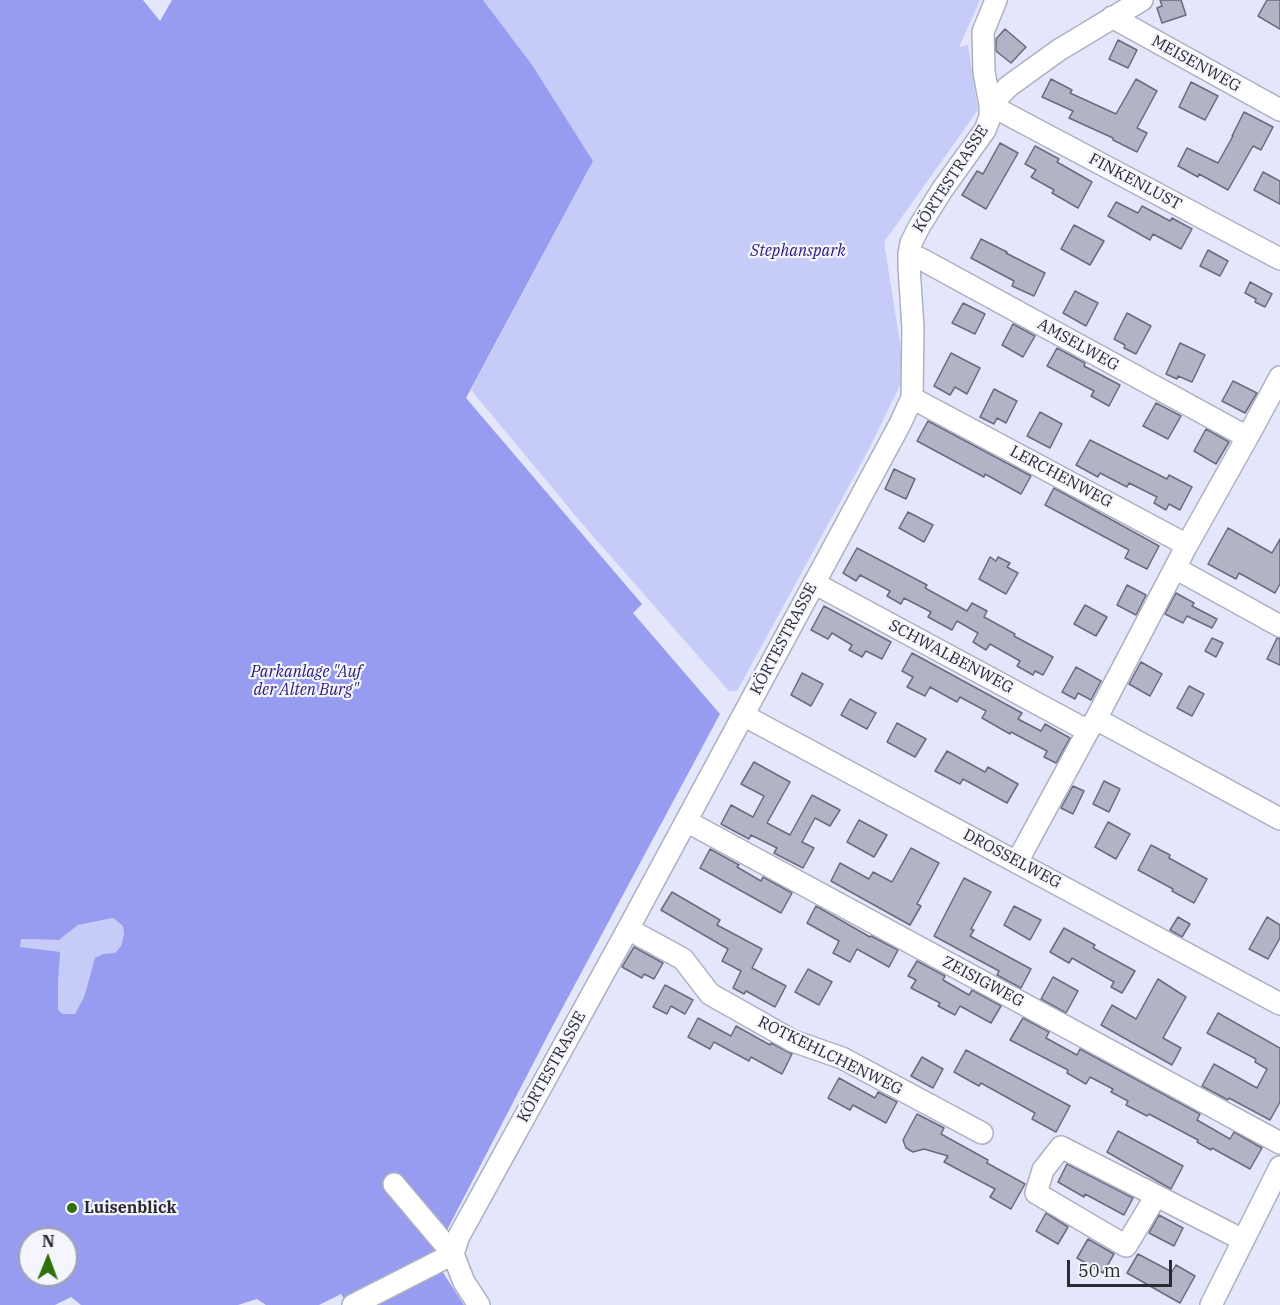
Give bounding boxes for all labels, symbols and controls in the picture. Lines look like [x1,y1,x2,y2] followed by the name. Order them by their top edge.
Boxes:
[1148,32,1244,96] street label: MEISENWEG
[909,122,993,236] street label: KÖRTESTRASSE
[1085,150,1185,214] street label: FINKENLUST
[750,241,846,261] park label: Stephanspark
[1034,315,1122,375] street label: AMSELWEG
[1006,442,1116,512] street label: LERCHENWEG
[746,580,822,698] street label: KÖRTESTRASSE
[885,616,1017,698] street label: SCHWALBENWEG
[251,662,361,700] park label: Parkanlage "Auf der Alten Burg"
[960,825,1064,893] street label: DROSSELWEG
[939,953,1027,1011] street label: ZEISIGWEG
[514,1008,590,1126] street label: KÖRTESTRASSE
[754,1013,906,1099] street label: ROTKEHLCHENWEG
[84,1198,176,1218] place label: Luisenblick
[65,1201,79,1215] marker: Luisenblick
[18,1227,78,1287] north arrow
[42,1231,55,1251] text: N
[1070,1248,1175,1286] scale bar
[1078,1259,1121,1282] text: 50 m

